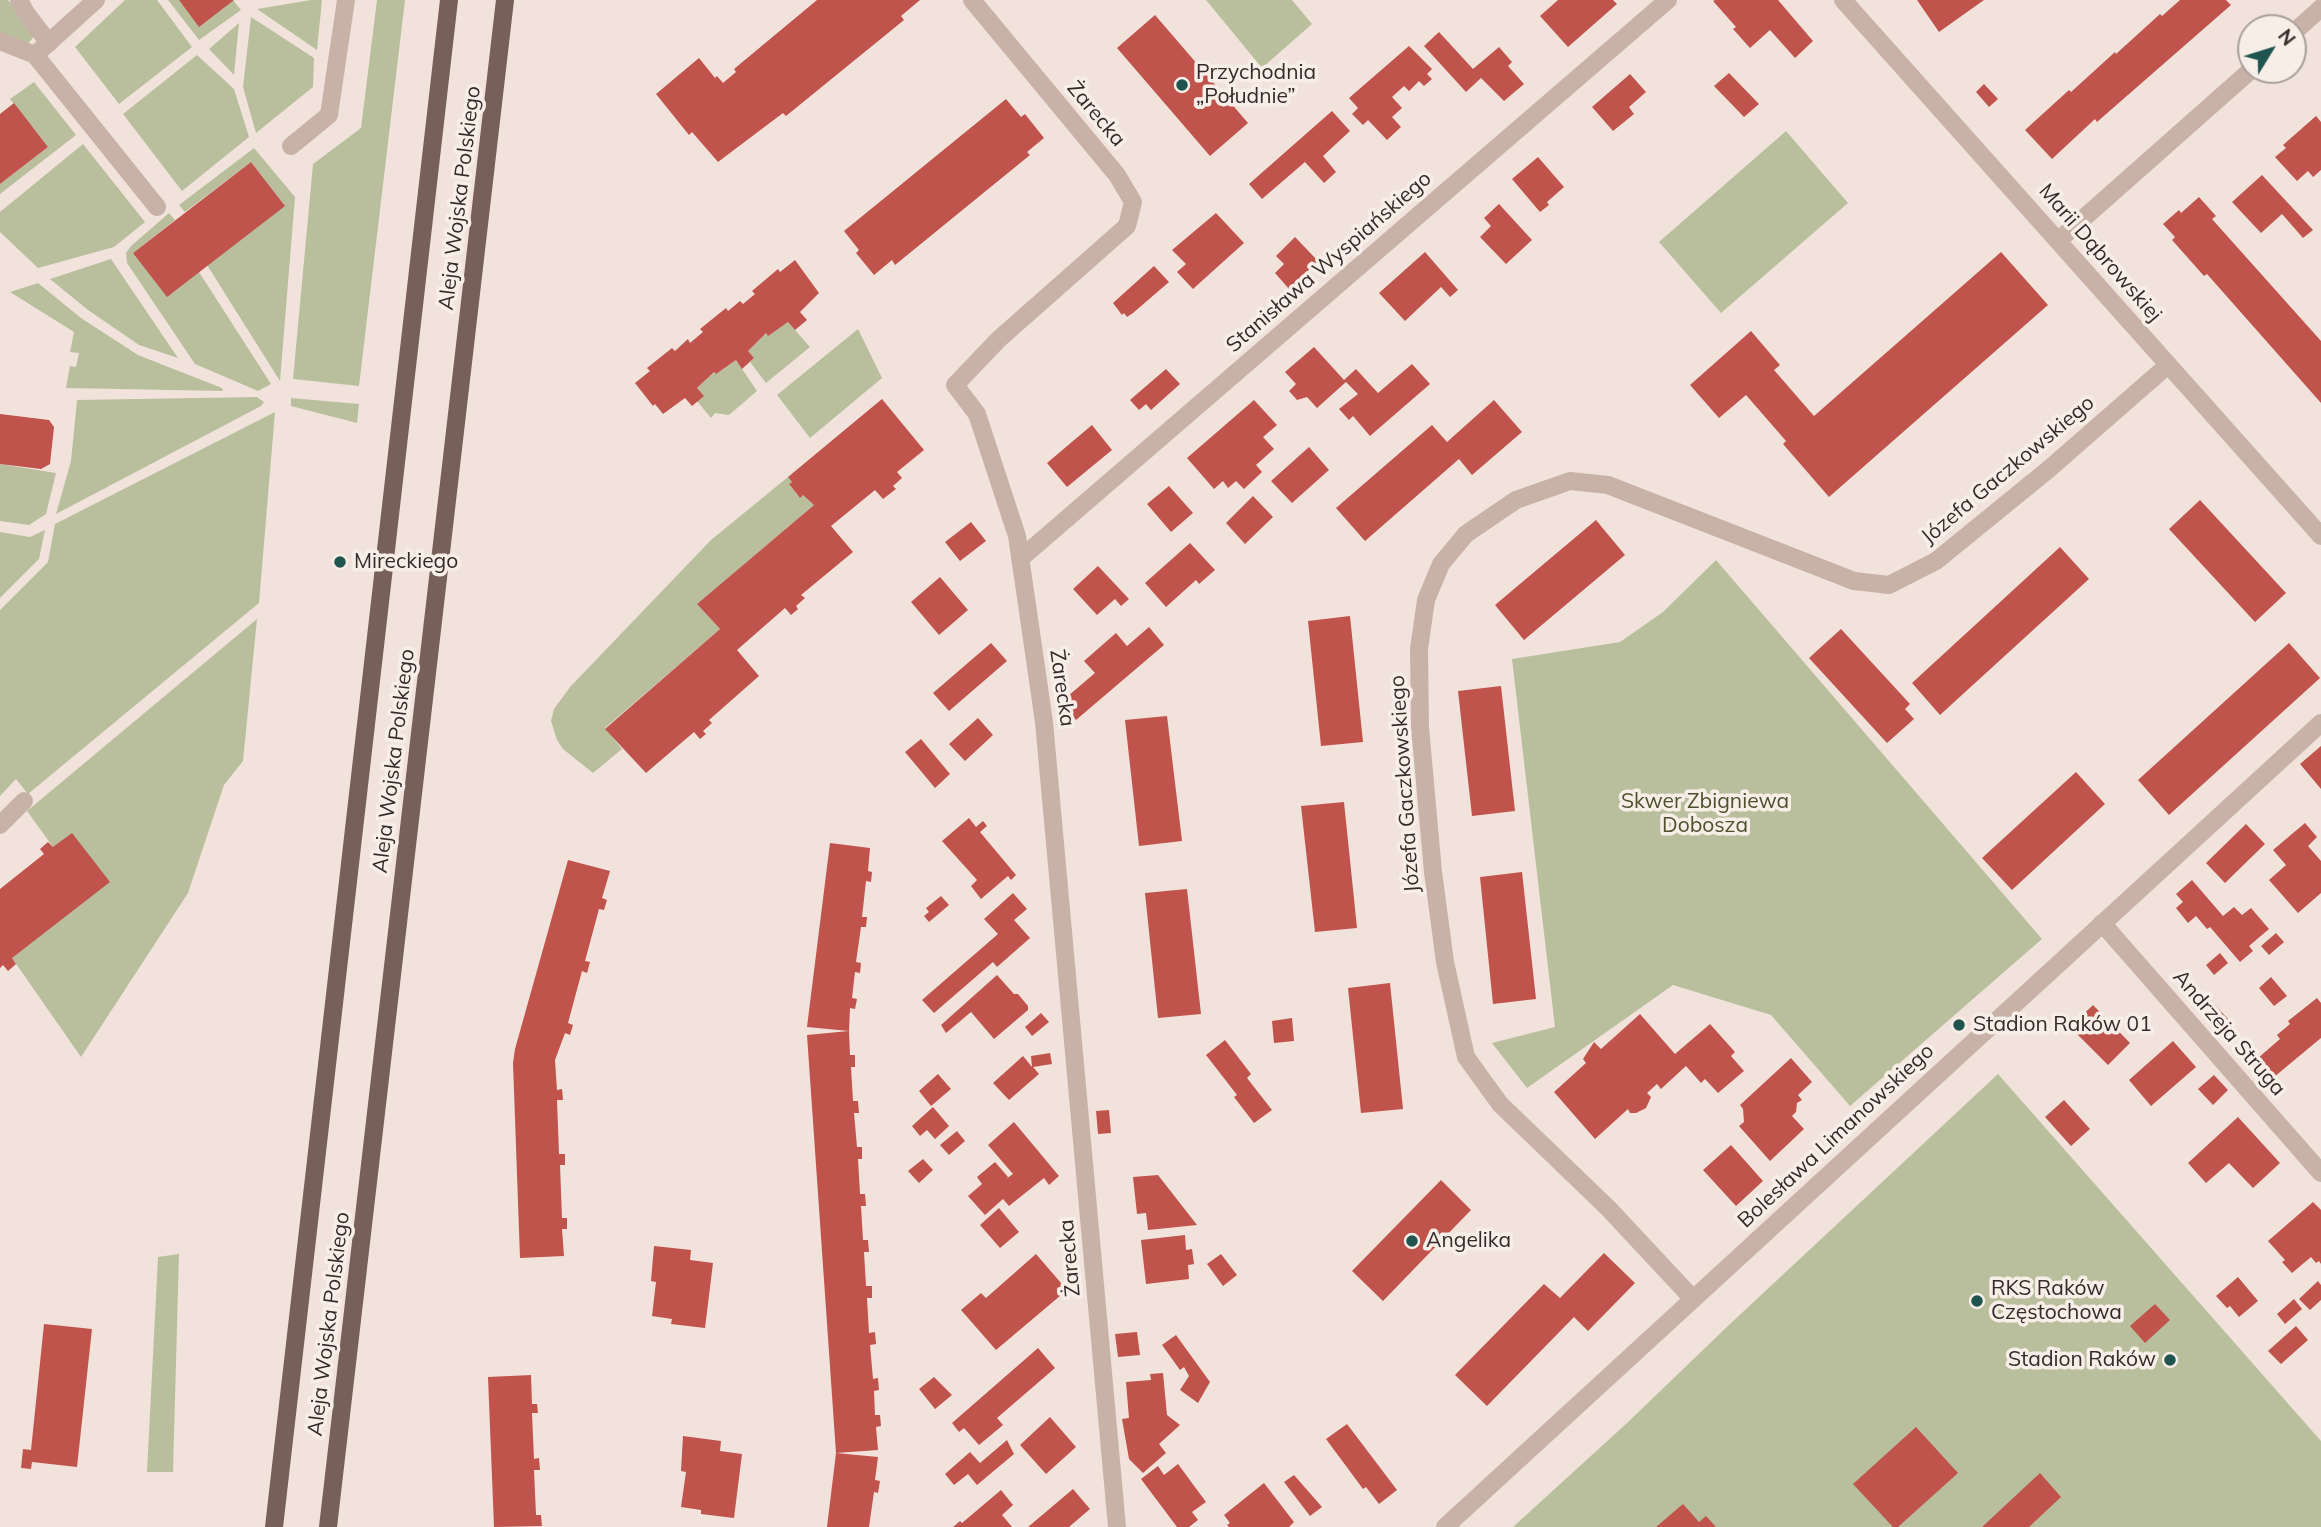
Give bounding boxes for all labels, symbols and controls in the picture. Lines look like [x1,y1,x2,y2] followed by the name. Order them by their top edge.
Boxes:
[2237,14,2307,84] north arrow
[2273,24,2301,50] text: N
[1196,60,1316,110] place label: Przychodnia „Południe”
[1061,76,1131,152] street label: Żarecka
[1174,77,1190,93] marker: Przychodnia „Południe”
[434,84,486,312] street label: Aleja Wojska Polskiego
[1221,166,1437,358] street label: Stanisława Wyspiańskiego
[2033,179,2167,327] street label: Marii Dąbrowskiej
[1916,390,2100,550] street label: Józefa Gaczkowskiego
[354,549,458,575] place label: Mireckiego
[332,554,348,570] marker: Mireckiego
[368,647,420,875] street label: Aleja Wojska Polskiego
[1044,648,1080,728] street label: Żarecka
[1385,674,1425,894] street label: Józefa Gaczkowskiego
[1621,789,1789,839] park label: Skwer Zbigniewa Dobosza
[2167,965,2291,1101] street label: Andrzeja Struga
[1973,1012,2152,1038] place label: Stadion Raków 01
[1951,1017,1967,1033] marker: Stadion Raków 01
[1733,1039,1939,1233] street label: Bolesława Limanowskiego
[303,1210,355,1438] street label: Aleja Wojska Polskiego
[1054,1218,1086,1298] street label: Żarecka
[1426,1228,1511,1254] place label: Angelika
[1404,1233,1420,1249] marker: Angelika
[1991,1276,2122,1326] place label: RKS Raków Częstochowa
[1969,1293,1985,1309] marker: RKS Raków Częstochowa
[2008,1347,2156,1373] place label: Stadion Raków
[2162,1352,2178,1368] marker: Stadion Raków

